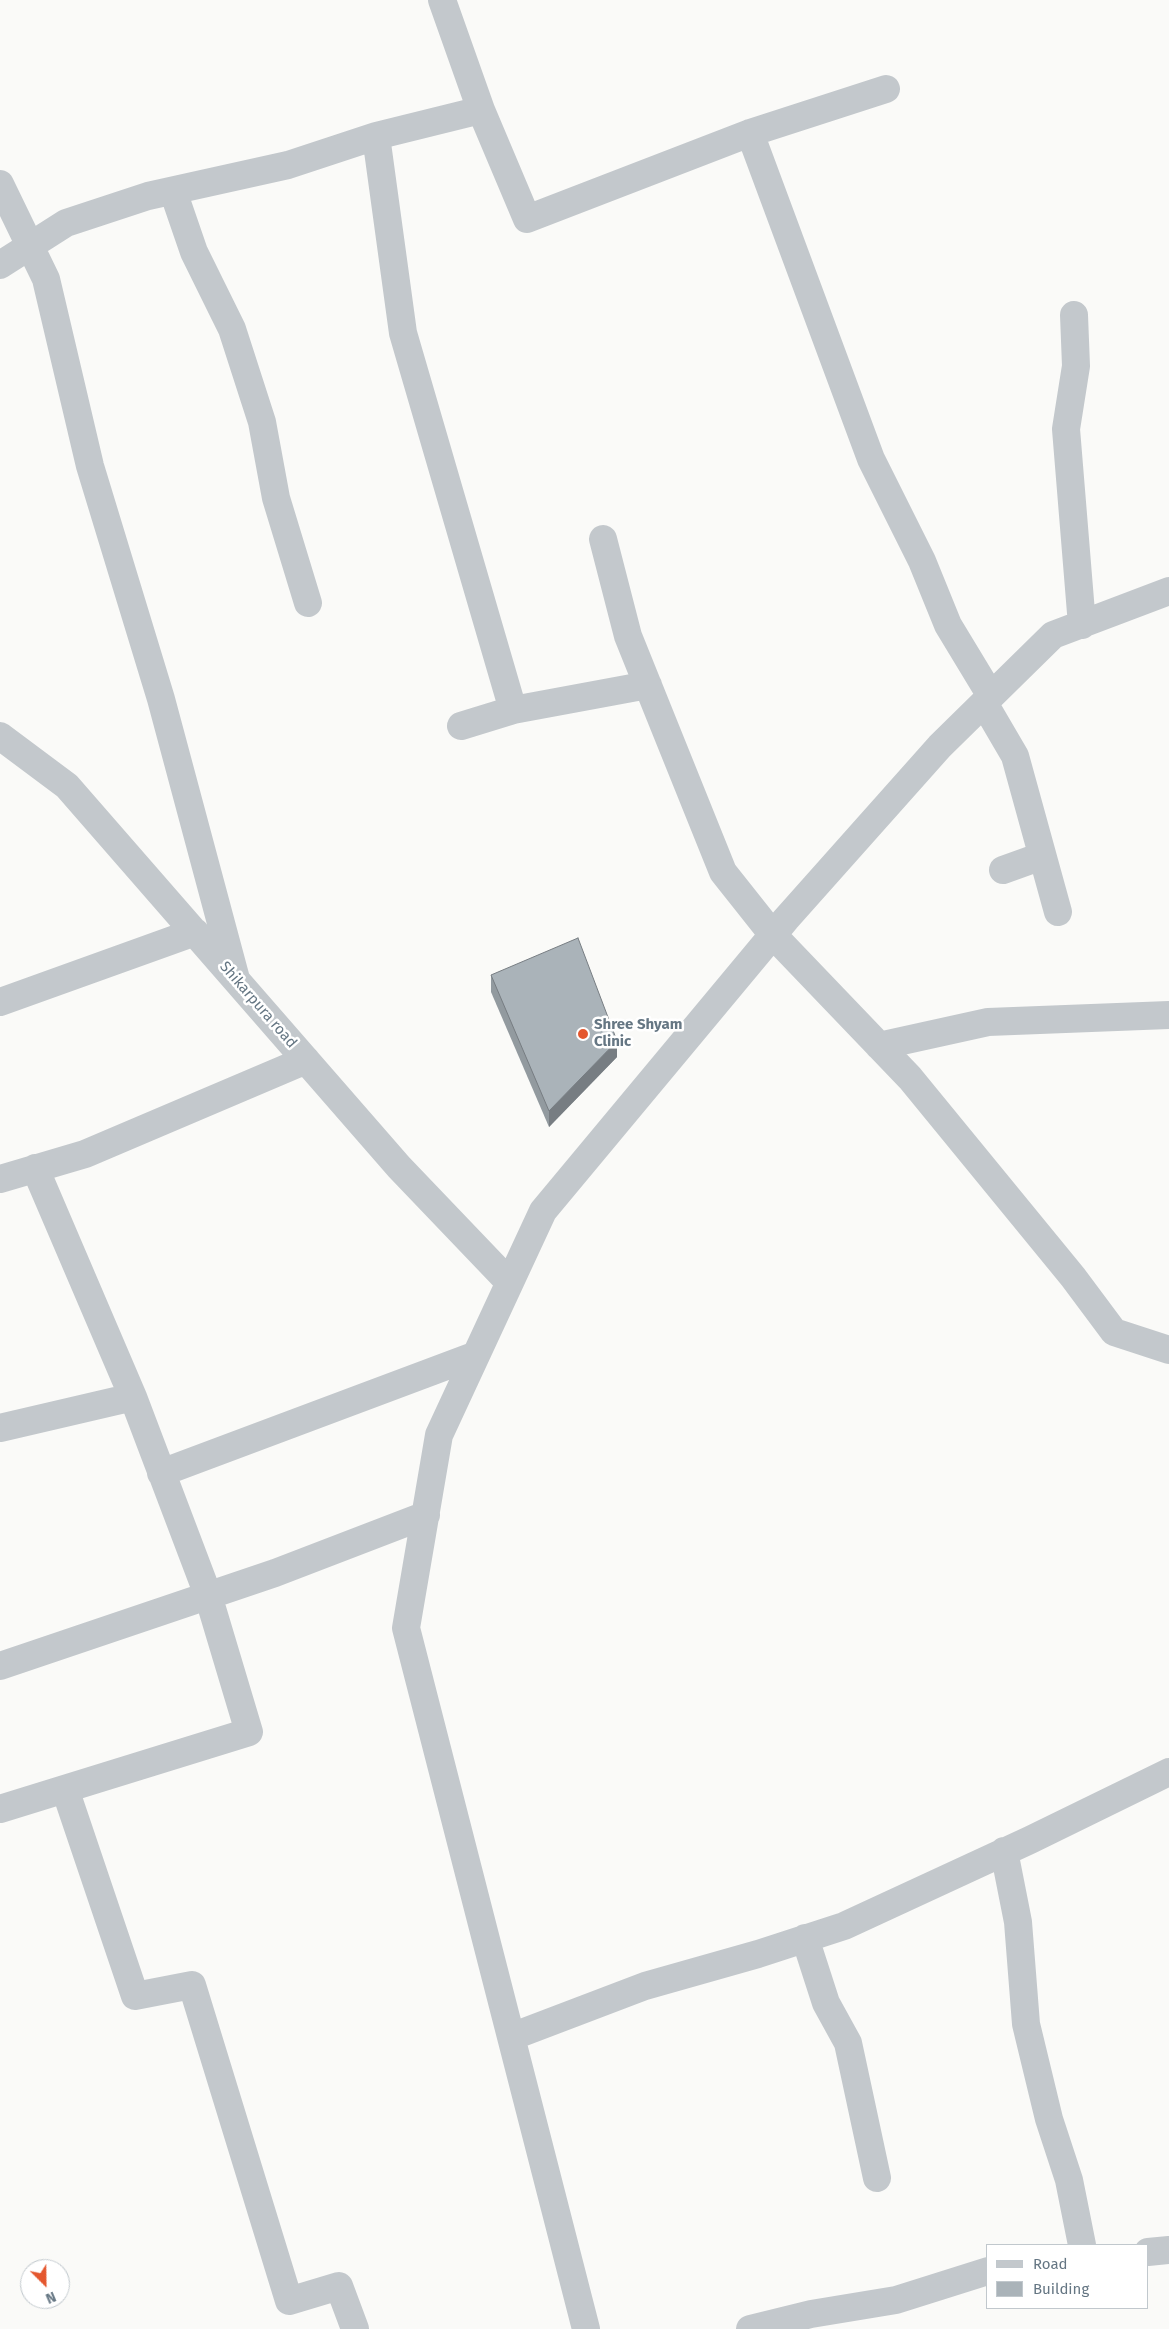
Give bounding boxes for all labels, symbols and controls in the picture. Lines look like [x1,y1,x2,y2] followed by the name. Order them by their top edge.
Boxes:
[216,958,300,1052] street label: Shikarpura road
[594,1016,682,1051] place label: Shree Shyam Clinic
[576,1027,590,1041] marker: Shree Shyam Clinic
[986,2244,1149,2309] legend
[1033,2255,1068,2273] text: Road
[20,2259,70,2309] north arrow
[1033,2280,1089,2298] text: Building
[43,2288,58,2307] text: N

